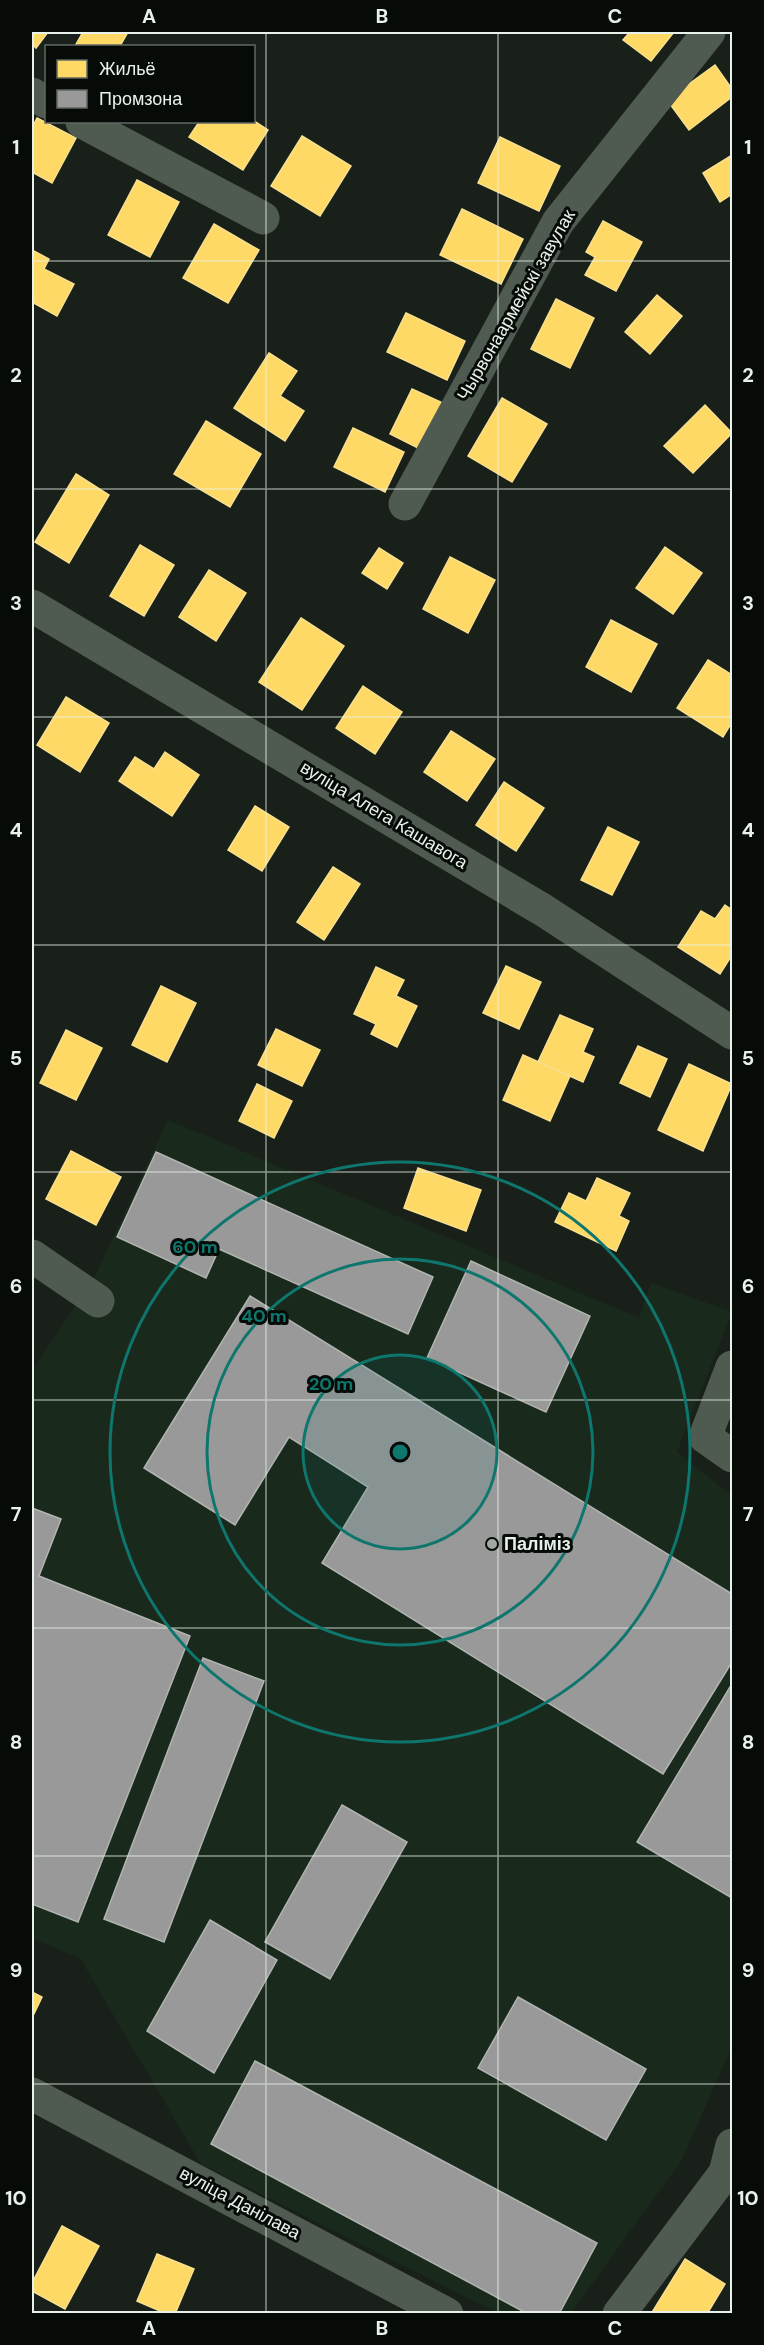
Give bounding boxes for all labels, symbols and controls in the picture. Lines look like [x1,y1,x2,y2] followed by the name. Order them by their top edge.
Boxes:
[142,3,156,29] text: A
[376,3,388,29] text: B
[608,3,622,29] text: C
[45,45,255,123] legend
[99,57,156,81] text: Жильё
[99,87,183,111] text: Промзона
[12,134,20,160] text: 1
[744,134,752,160] text: 1
[451,205,581,405] street label: Чырвонаармейскі завулак
[10,362,22,388] text: 2
[742,362,754,388] text: 2
[10,590,22,616] text: 3
[742,590,754,616] text: 3
[296,755,473,875] street label: вуліца Алега Кашавога
[10,817,23,843] text: 4
[742,817,755,843] text: 4
[10,1045,22,1071] text: 5
[742,1045,754,1071] text: 5
[172,1235,218,1259] text: 60 m
[10,1273,22,1299] text: 6
[742,1273,754,1299] text: 6
[241,1304,287,1328] text: 40 m
[309,1372,353,1396] text: 20 m
[390,1442,410,1462] centre of rings
[11,1501,22,1527] text: 7
[743,1501,754,1527] text: 7
[504,1532,571,1556] place label: Паліміз
[485,1537,499,1551] marker: Паліміз
[10,1729,22,1755] text: 8
[742,1729,754,1755] text: 8
[10,1957,22,1983] text: 9
[742,1957,754,1983] text: 9
[175,2161,305,2245] street label: вуліца Данілава
[5,2185,27,2211] text: 10
[737,2185,759,2211] text: 10
[142,2315,156,2341] text: A
[376,2315,388,2341] text: B
[608,2315,622,2341] text: C

